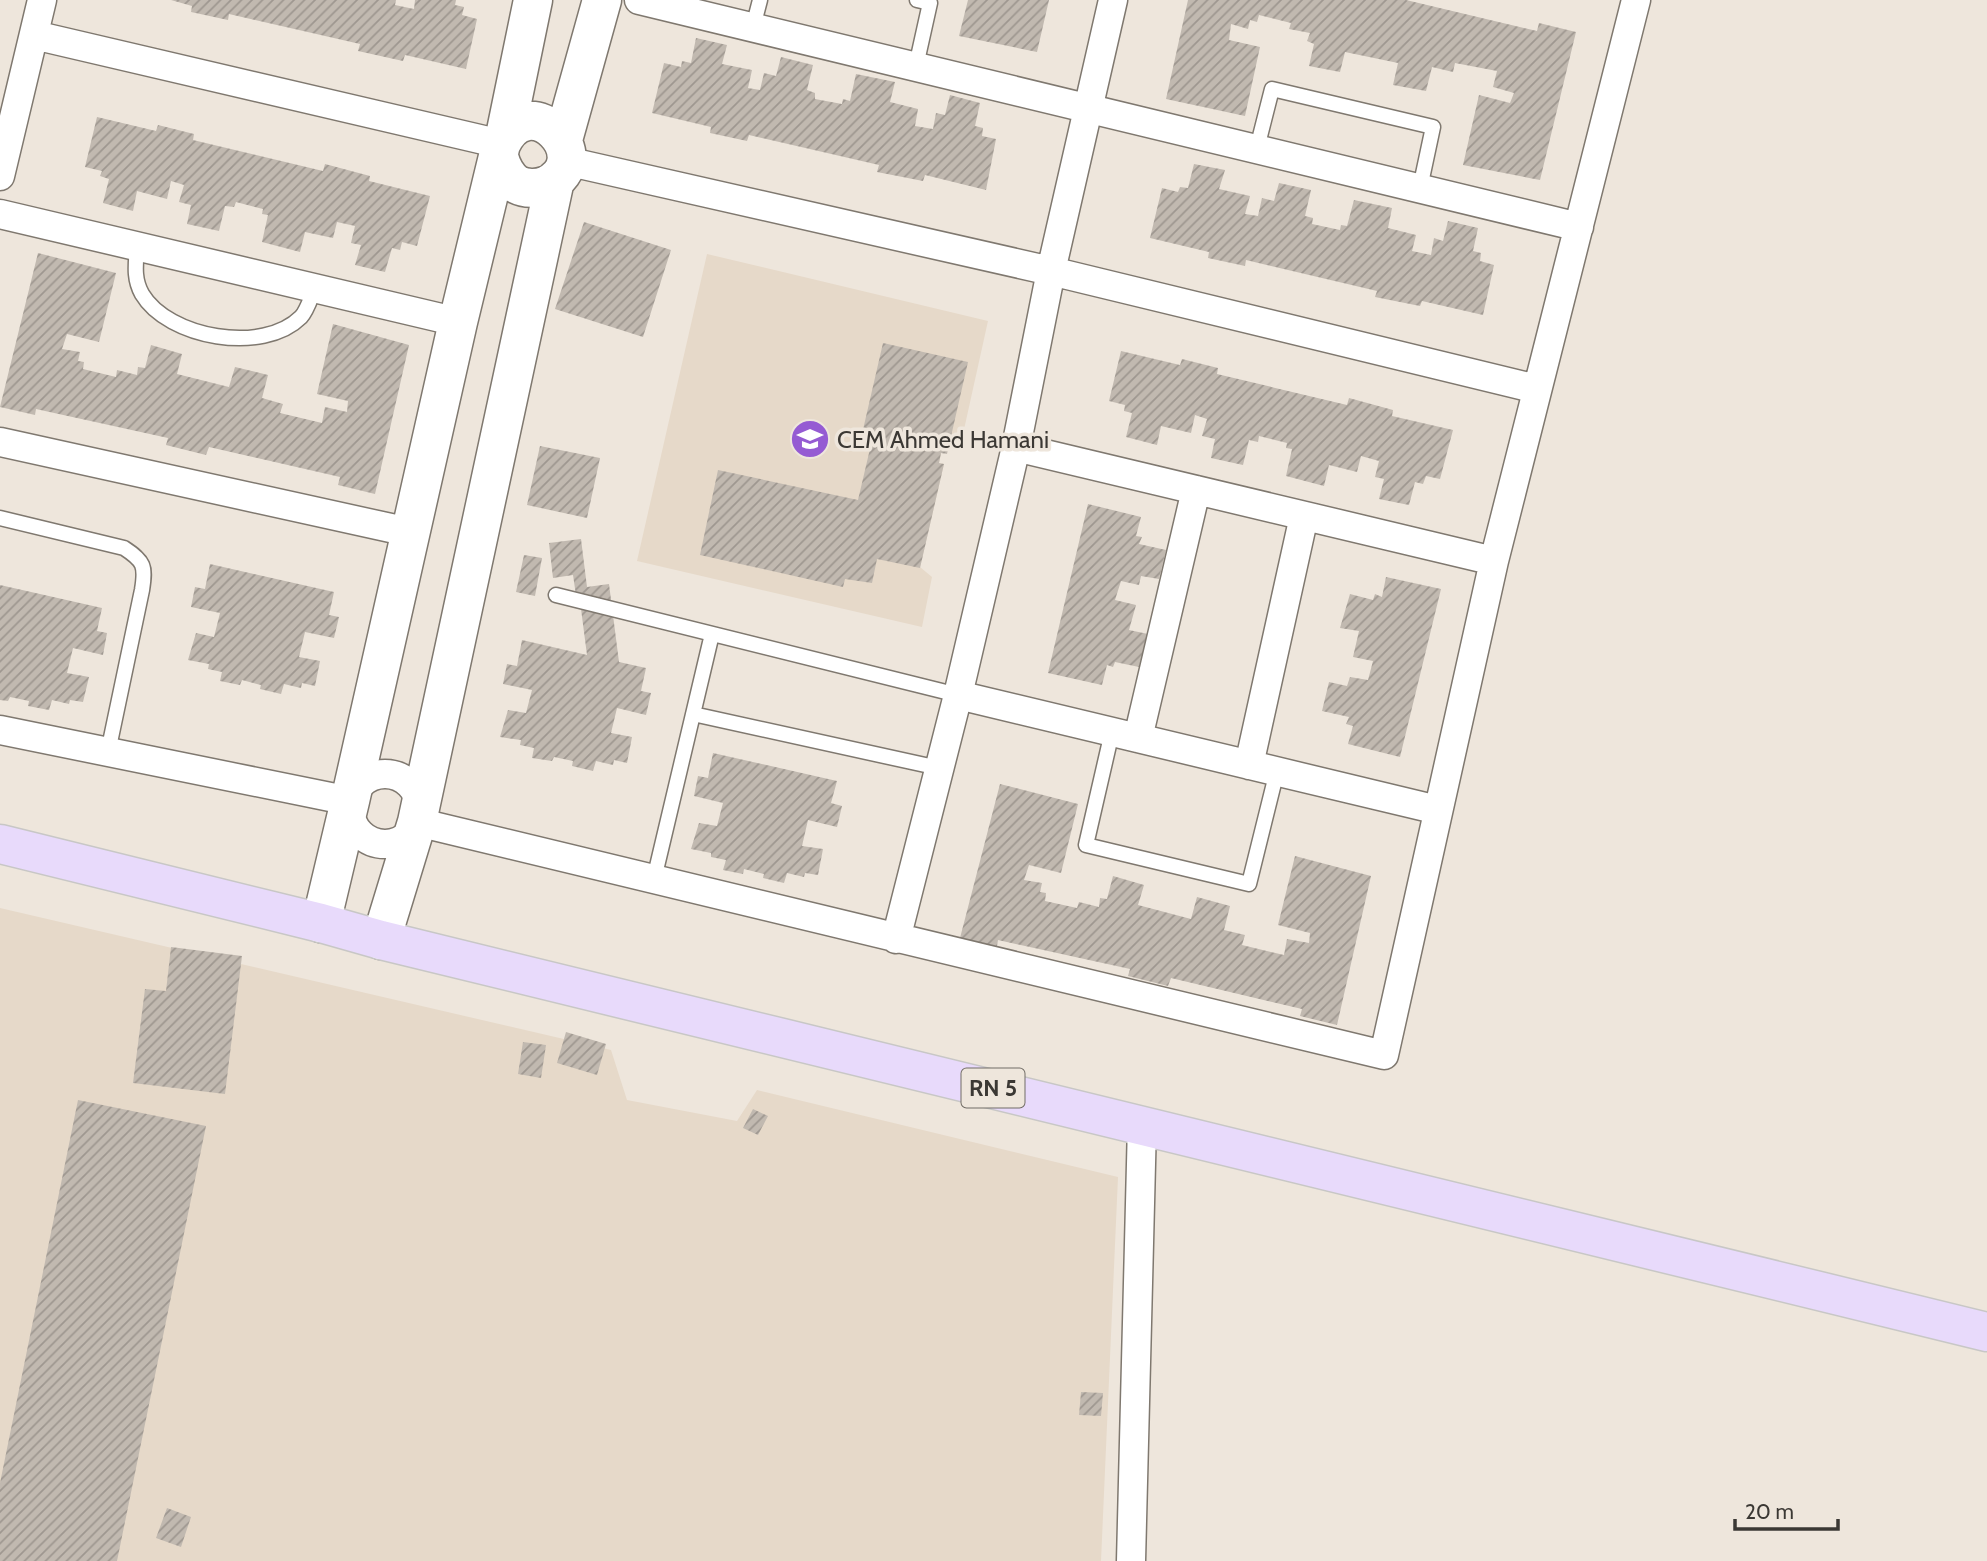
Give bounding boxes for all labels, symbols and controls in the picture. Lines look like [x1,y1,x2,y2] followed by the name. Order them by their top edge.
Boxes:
[789,418,831,460] school or university icon: CEM Ahmed Hamani
[837,425,1049,454] place label: CEM Ahmed Hamani
[962,1068,1024,1107] road number: RN 5
[1735,1488,1838,1532] scale bar
[1745,1499,1794,1524] text: 20 m

